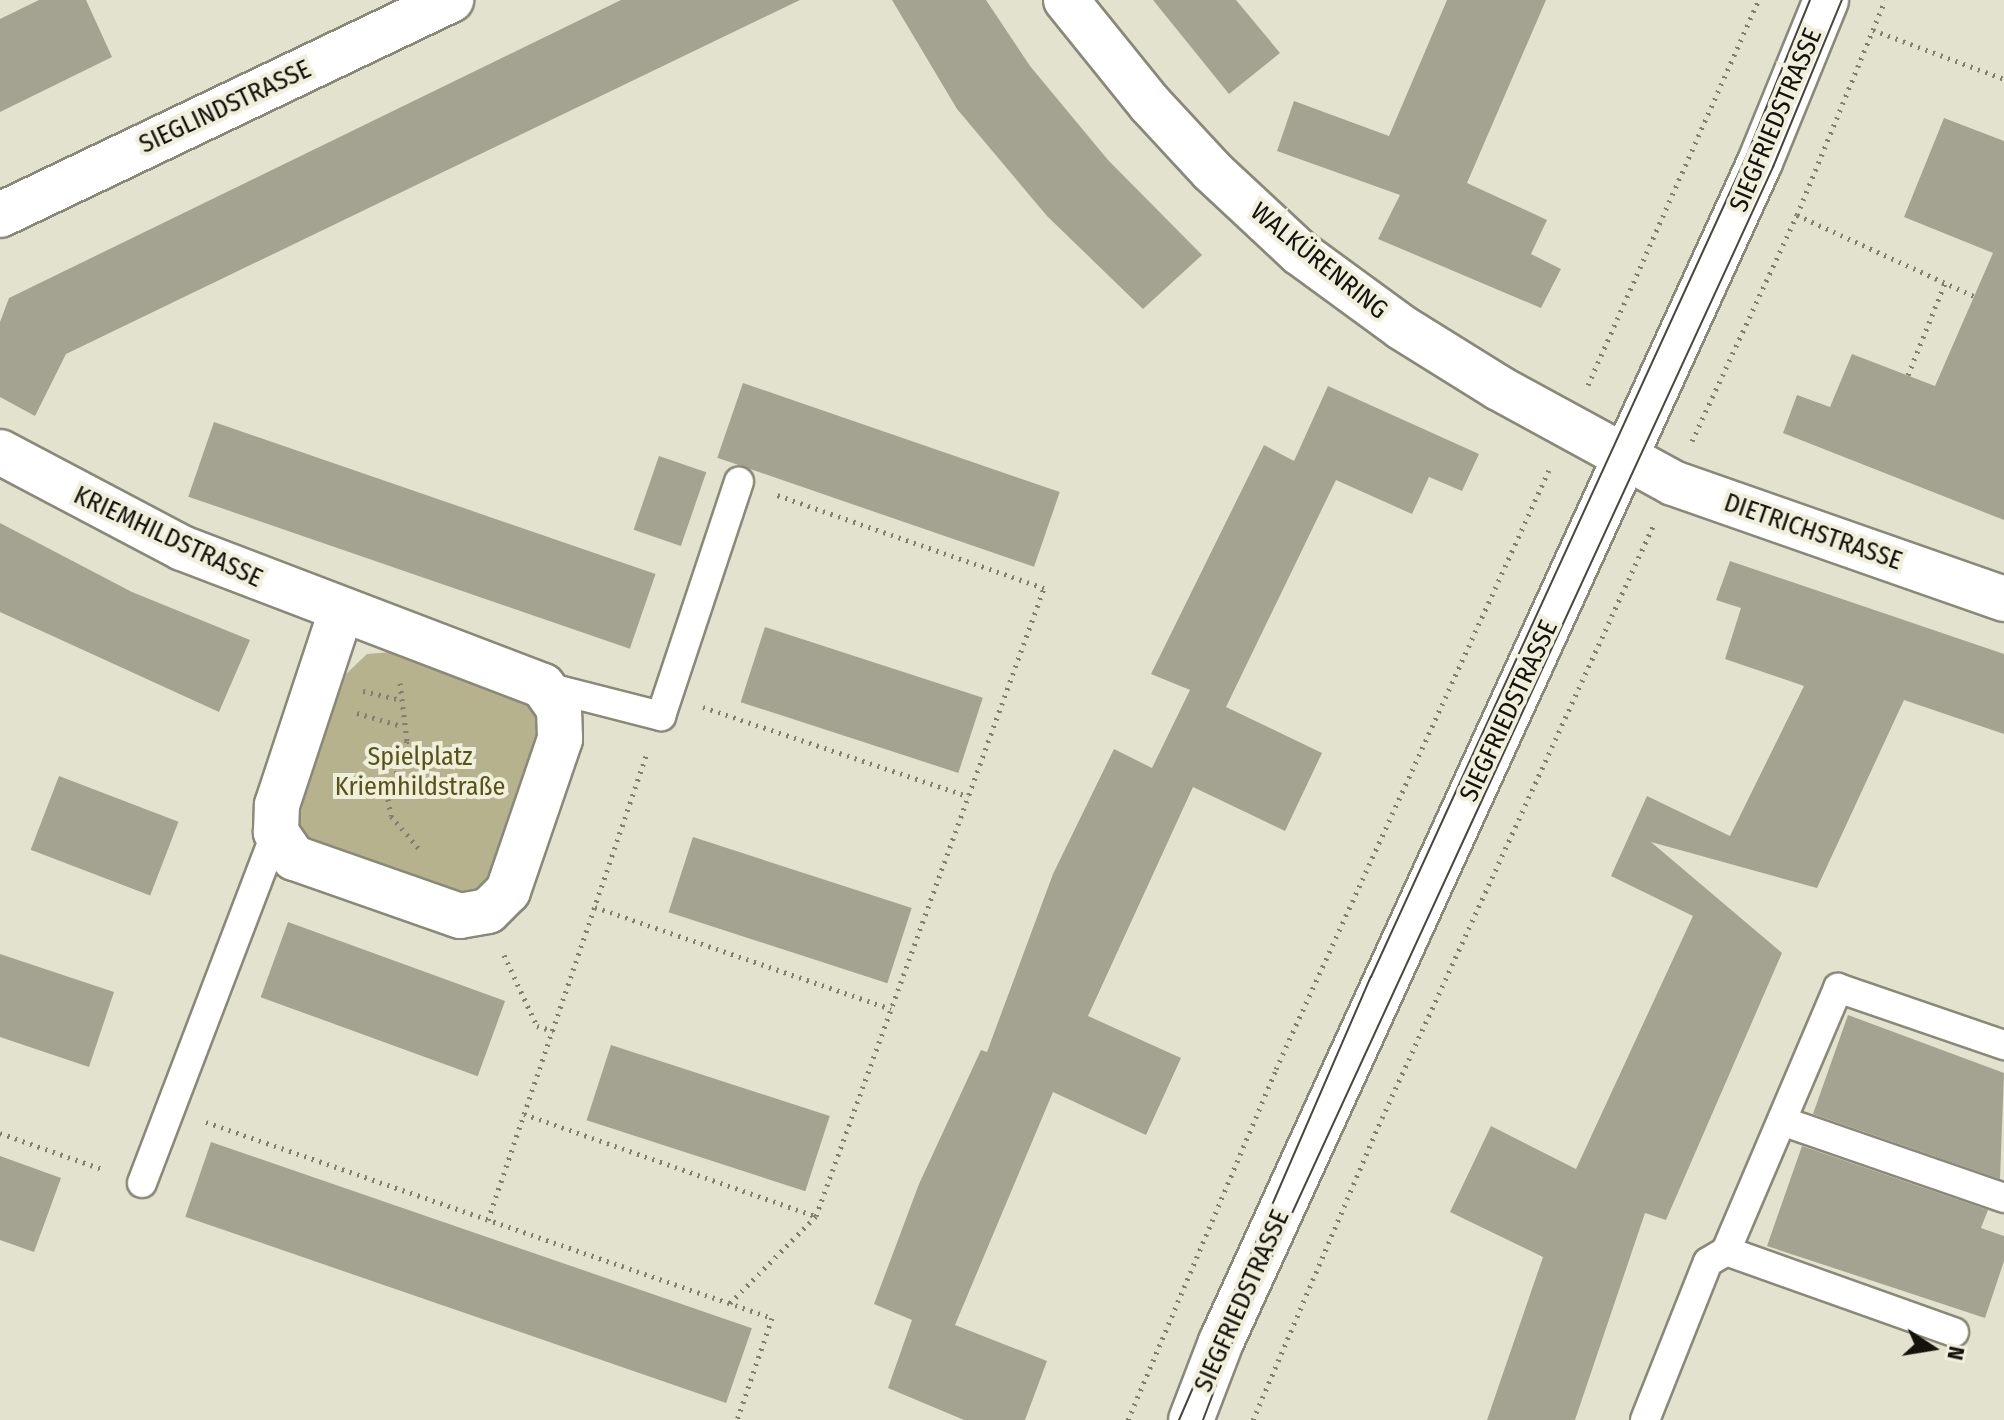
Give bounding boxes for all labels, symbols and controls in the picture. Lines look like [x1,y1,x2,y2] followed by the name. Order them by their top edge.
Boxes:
[1723,24,1829,216] street label: SIEGFRIEDSTRASSE
[134,54,316,160] street label: SIEGLINDSTRASSE
[1244,196,1394,326] street label: WALKÜRENRING
[69,480,267,594] street label: KRIEMHILDSTRASSE
[1720,487,1906,577] street label: DIETRICHSTRASSE
[1453,616,1565,806] street label: SIEGFRIEDSTRASSE
[335,741,505,802] park label: Spielplatz Kriemhildstraße
[1188,1205,1296,1397] street label: SIEGFRIEDSTRASSE
[1892,1308,1972,1388] north arrow
[1941,1344,1971,1362] text: N

